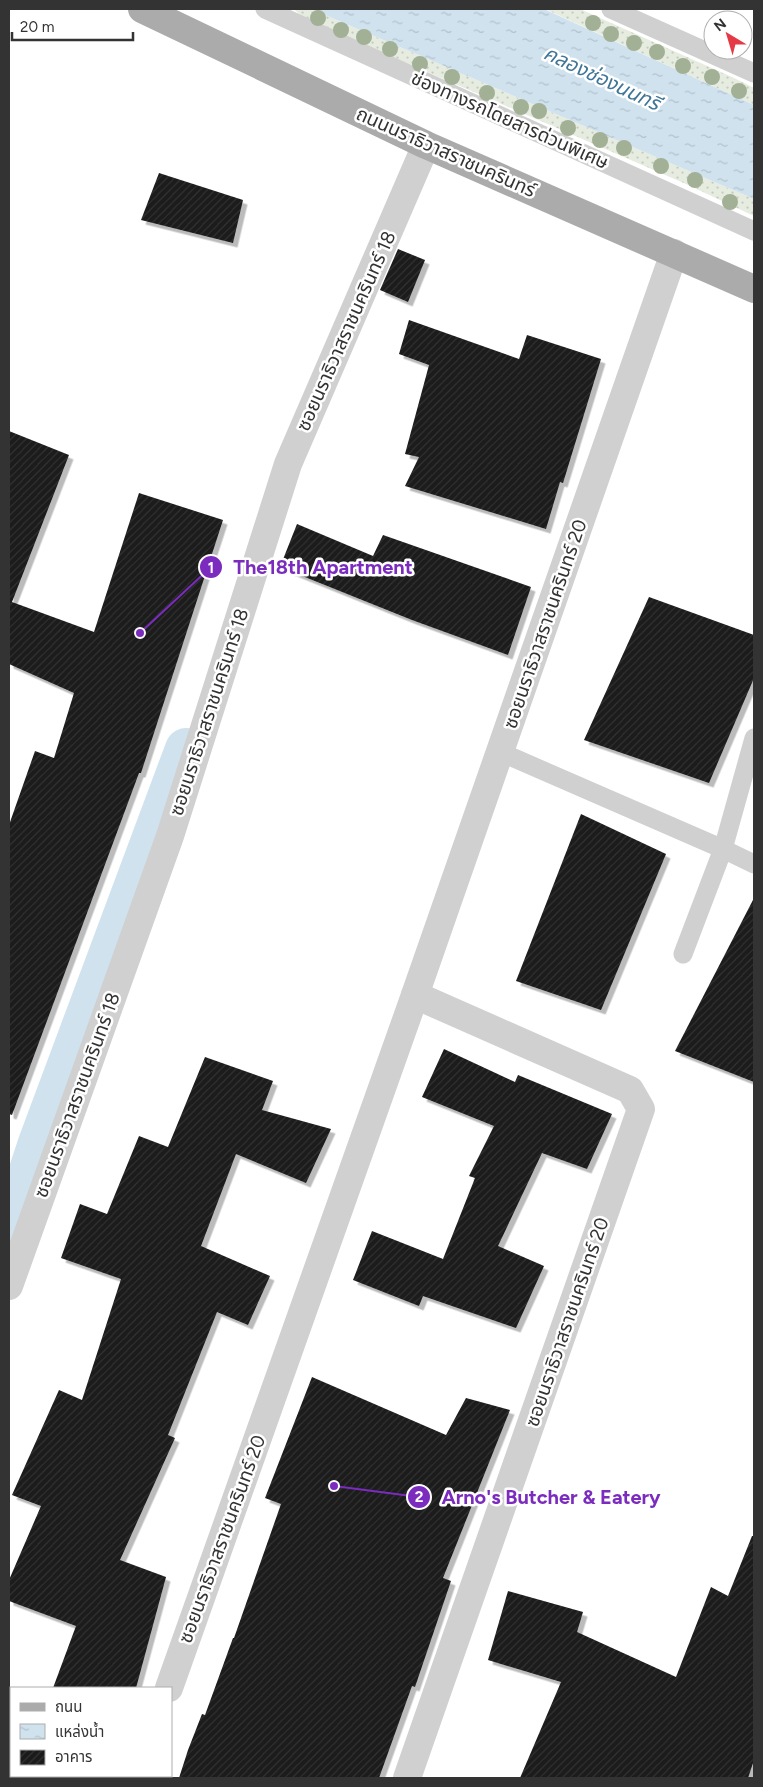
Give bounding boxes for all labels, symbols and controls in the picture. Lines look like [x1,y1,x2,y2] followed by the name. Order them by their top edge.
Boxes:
[12,10,134,42] scale bar
[703,10,753,60] north arrow
[711,15,730,35] text: N
[20,18,54,36] text: 20 m
[540,41,668,117] water label: คลองช่องนนทรี
[408,66,612,174] street label: ช่องทางรถโดยสารด่วนพิเศษ
[353,102,540,202] street label: ถนนนราธิวาสราชนครินทร์
[291,227,401,435] street label: ซอยนราธิวาสราชนครินทร์ 18
[498,516,592,732] street label: ซอยนราธิวาสราชนครินทร์ 20
[199,550,423,585] callout: The18th Apartment
[233,555,413,579] text: The18th Apartment
[208,559,214,577] text: 1
[165,606,253,818] street label: ซอยนราธิวาสราชนครินทร์ 18
[29,989,125,1201] street label: ซอยนราธิวาสราชนครินทร์ 18
[520,1214,614,1430] street label: ซอยนราธิวาสราชนครินทร์ 20
[174,1432,270,1646] street label: ซอยนราธิวาสราชนครินทร์ 20
[406,1480,670,1515] callout: Arno's Butcher & Eatery
[441,1485,661,1509] text: Arno's Butcher & Eatery
[415,1488,424,1506] text: 2
[10,1687,172,1777] legend
[55,1698,82,1716] text: ถนน
[55,1721,104,1741] text: แหล่งน้ำ
[55,1748,92,1766] text: อาคาร

